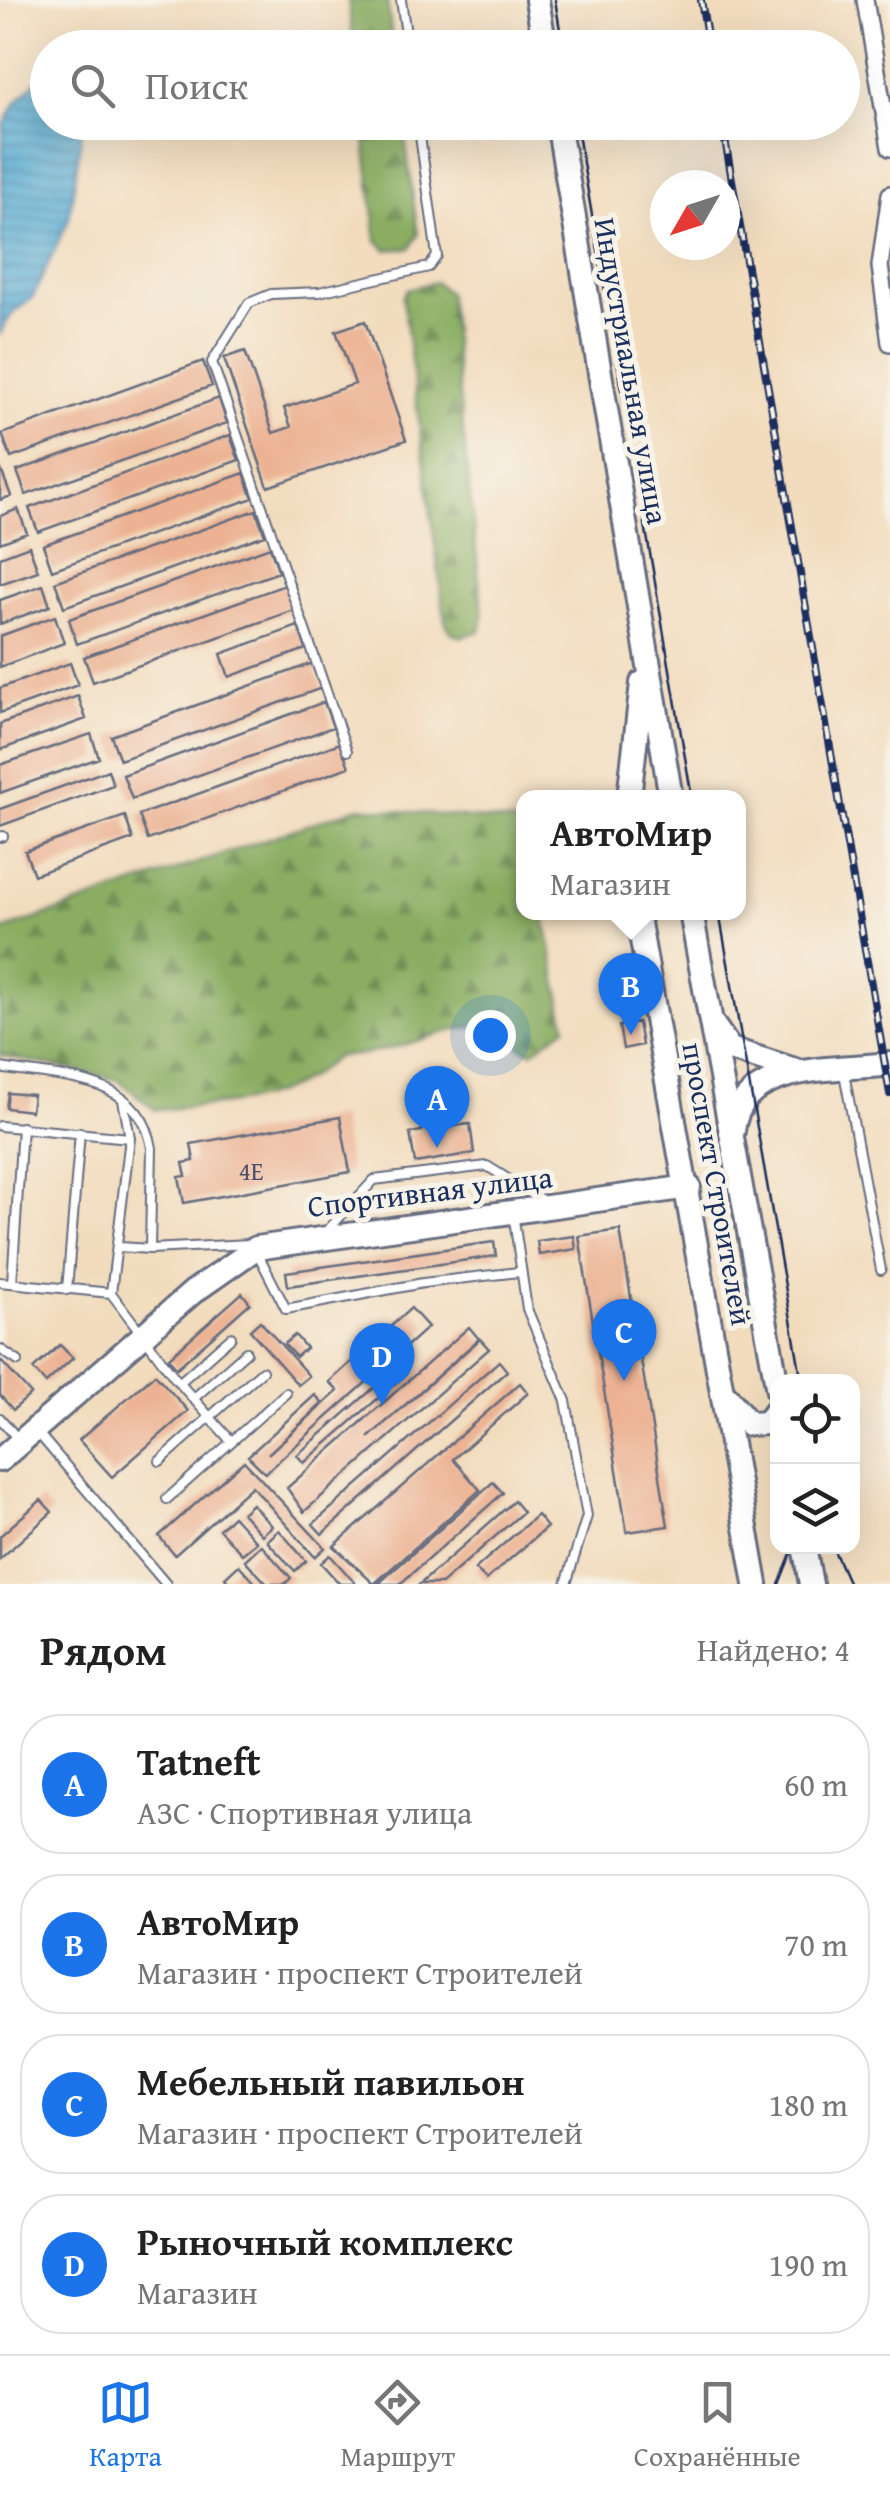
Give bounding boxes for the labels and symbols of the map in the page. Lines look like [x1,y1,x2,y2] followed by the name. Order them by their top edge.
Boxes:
[650,170,740,260] north arrow
[583,214,681,528] street label: Индустриальная улица
[598,952,664,1035] pin: B
[465,1010,516,1061] your location
[671,1039,765,1329] street label: проспект Строителей
[404,1066,470,1148] pin: A
[239,1153,263,1189] house number: 4Е
[305,1154,555,1228] street label: Спортивная улица
[592,1298,656,1381] pin: C
[350,1322,414,1405] pin: D

